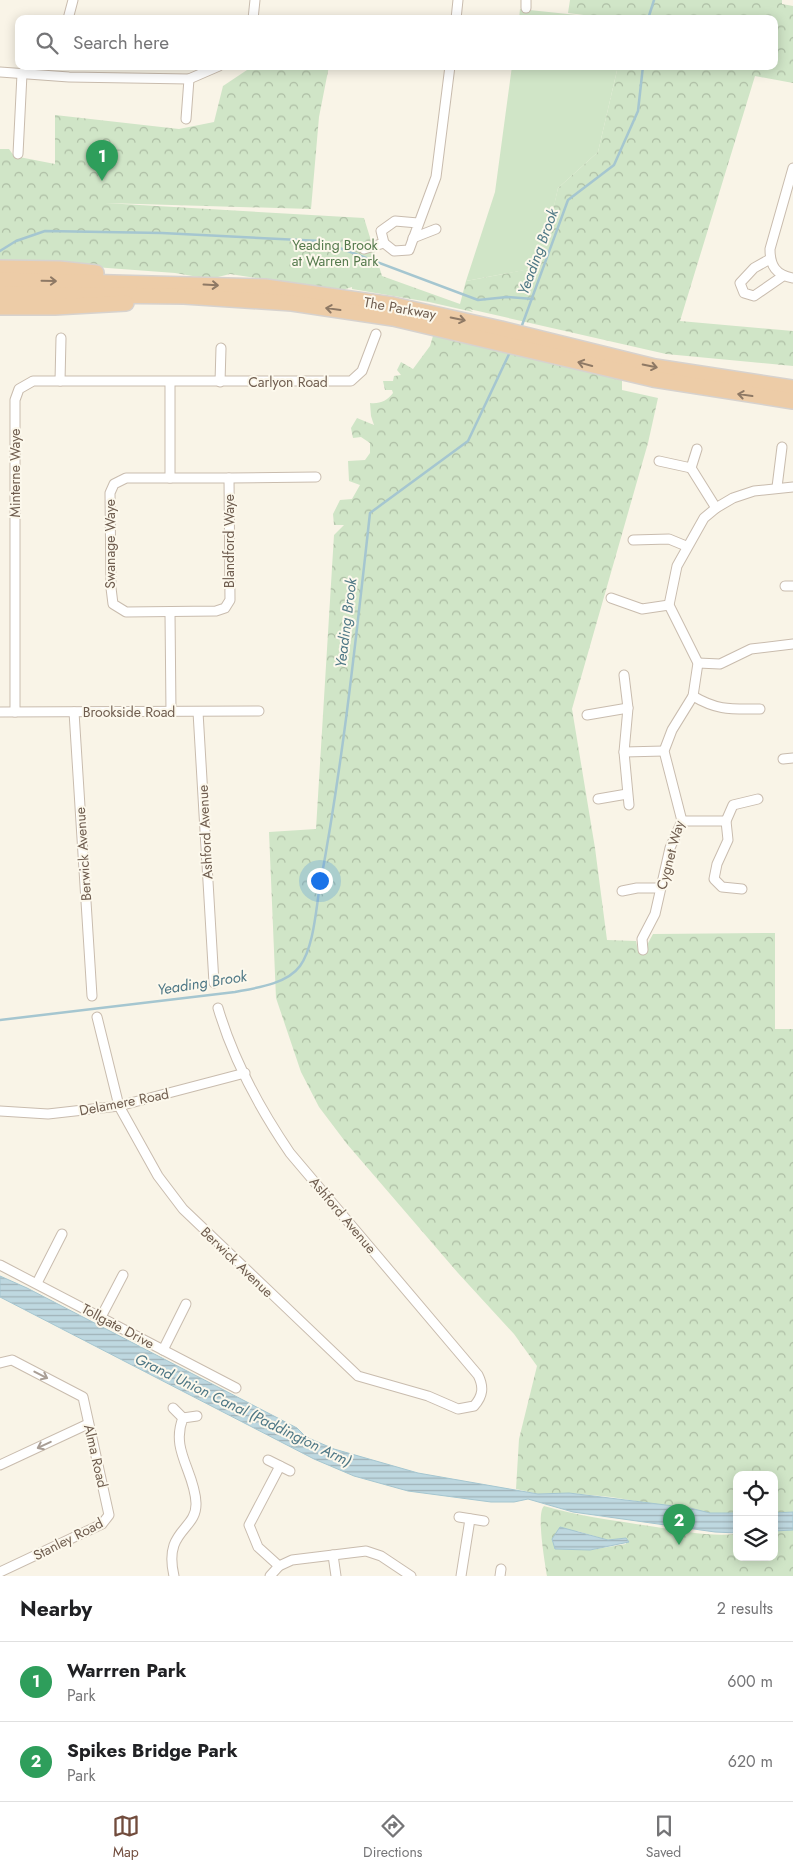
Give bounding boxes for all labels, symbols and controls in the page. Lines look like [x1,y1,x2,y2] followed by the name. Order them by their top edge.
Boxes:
[15,15,778,70] search box
[33,29,61,57] icon: search
[73,29,169,56] text: Search here
[86,140,118,181] pin: 1
[512,205,564,298] water label: Yeading Brook
[292,235,379,271] park label: Yeading Brook at Warren Park
[40,276,56,285] one-way arrow
[203,280,219,289] one-way arrow
[362,292,438,324] street label: The Parkway
[325,304,341,314] one-way arrow
[450,315,466,325] one-way arrow
[578,358,594,368] one-way arrow
[642,362,658,371] one-way arrow
[248,372,328,392] street label: Carlyon Road
[737,390,753,400] one-way arrow
[5,429,25,517] street label: Minterne Waye
[219,494,239,588] street label: Blandford Waye
[100,499,120,589] street label: Swanage Waye
[330,576,362,669] water label: Yeading Brook
[83,702,175,722] street label: Brookside Road
[193,784,217,880] street label: Ashford Avenue
[70,806,96,902] street label: Berwick Avenue
[651,817,689,892] street label: Cygnet Way
[307,868,333,894] your location
[156,965,249,1001] water label: Yeading Brook
[77,1084,171,1120] street label: Delamere Road
[305,1172,381,1258] street label: Ashford Avenue
[196,1222,278,1302] street label: Berwick Avenue
[78,1298,158,1354] street label: Tollgate Drive
[131,1348,355,1472] water label: Grand Union Canal (Paddington Arm)
[33,1370,48,1380] one-way arrow
[79,1422,113,1490] street label: Alma Road
[37,1441,52,1450] one-way arrow
[733,1471,778,1561] map controls
[733,1471,778,1516] button: locate
[663,1504,695,1545] pin: 2
[30,1513,106,1565] street label: Stanley Road
[733,1516,778,1561] button: layers
[20,1594,92,1624] text: Nearby
[717,1597,773,1620] text: 2 results
[67,1657,187,1684] text: Warrren Park
[32,1670,40,1693] text: 1
[727,1670,773,1693] text: 600 m
[67,1684,96,1707] text: Park
[67,1737,238,1764] text: Spikes Bridge Park
[31,1750,41,1773] text: 2
[728,1750,773,1773] text: 620 m
[67,1764,96,1787] text: Park
[112,1812,140,1862] tab: Map
[363,1812,422,1862] tab: Directions
[646,1812,681,1862] tab: Saved

